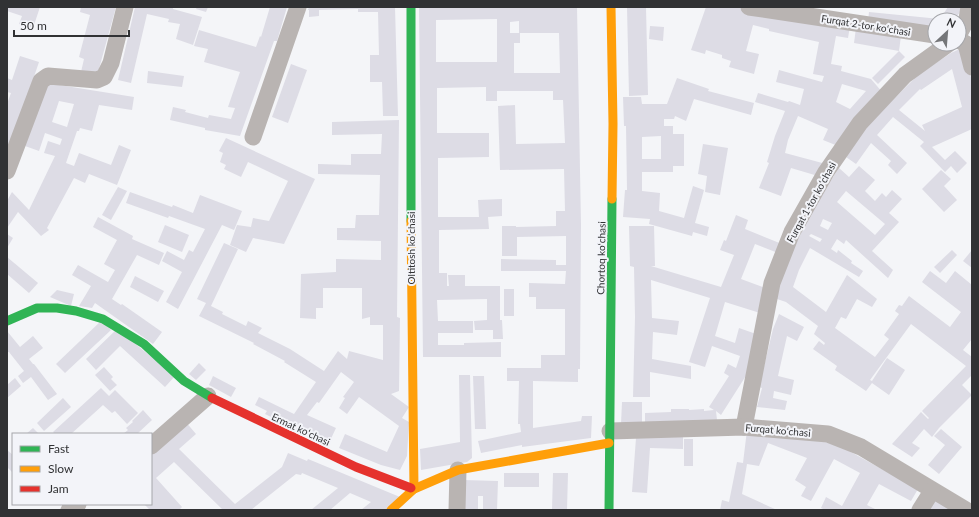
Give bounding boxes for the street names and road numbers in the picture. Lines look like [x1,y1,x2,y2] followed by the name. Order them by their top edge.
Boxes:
[820,12,912,38] street label: Furqat 2-tor koʻchasi
[784,160,838,244] street label: Furqat 1-tor koʻchasi
[405,212,417,284] street label: Oltitosh koʻchasi
[594,221,608,295] street label: Chortoq koʻchasi
[270,410,332,448] street label: Ermat koʻchasi
[745,421,811,439] street label: Furqat koʻchasi

